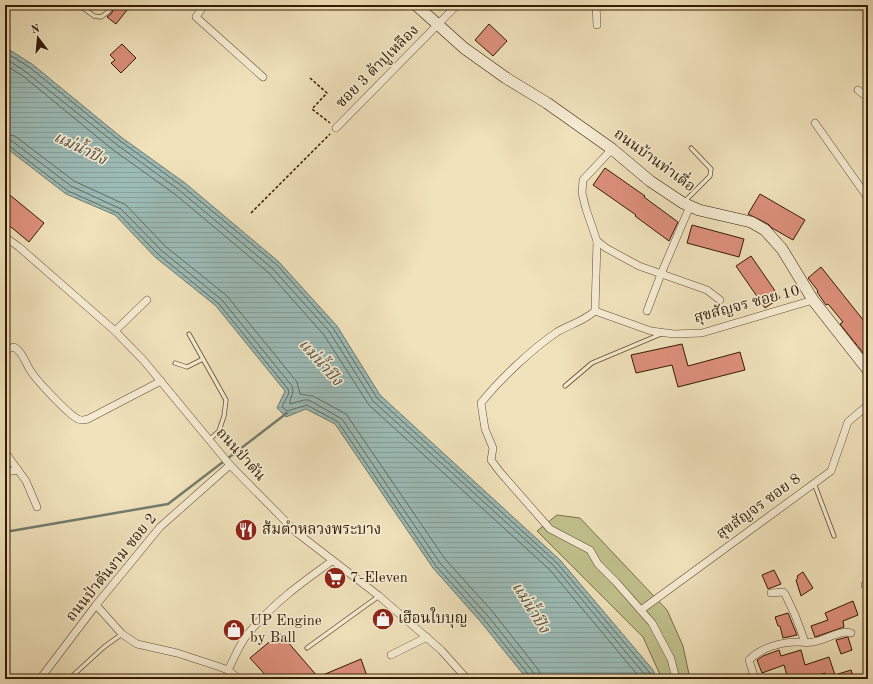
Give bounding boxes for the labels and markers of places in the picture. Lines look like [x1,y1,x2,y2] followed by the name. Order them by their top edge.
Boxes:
[233,517,259,543] restaurant icon: ส้มตำหลวงพระบาง
[262,520,381,538] place label: ส้มตำหลวงพระบาง
[322,565,348,591] supermarket icon: 7-Eleven
[350,571,408,586] place label: 7-Eleven
[370,606,396,632] shop icon: เฮือนใบบุญ
[398,607,468,629] place label: เฮือนใบบุญ
[250,614,322,646] place label: UP Engine by Ball
[221,617,247,643] shop icon: UP Engine by Ball

